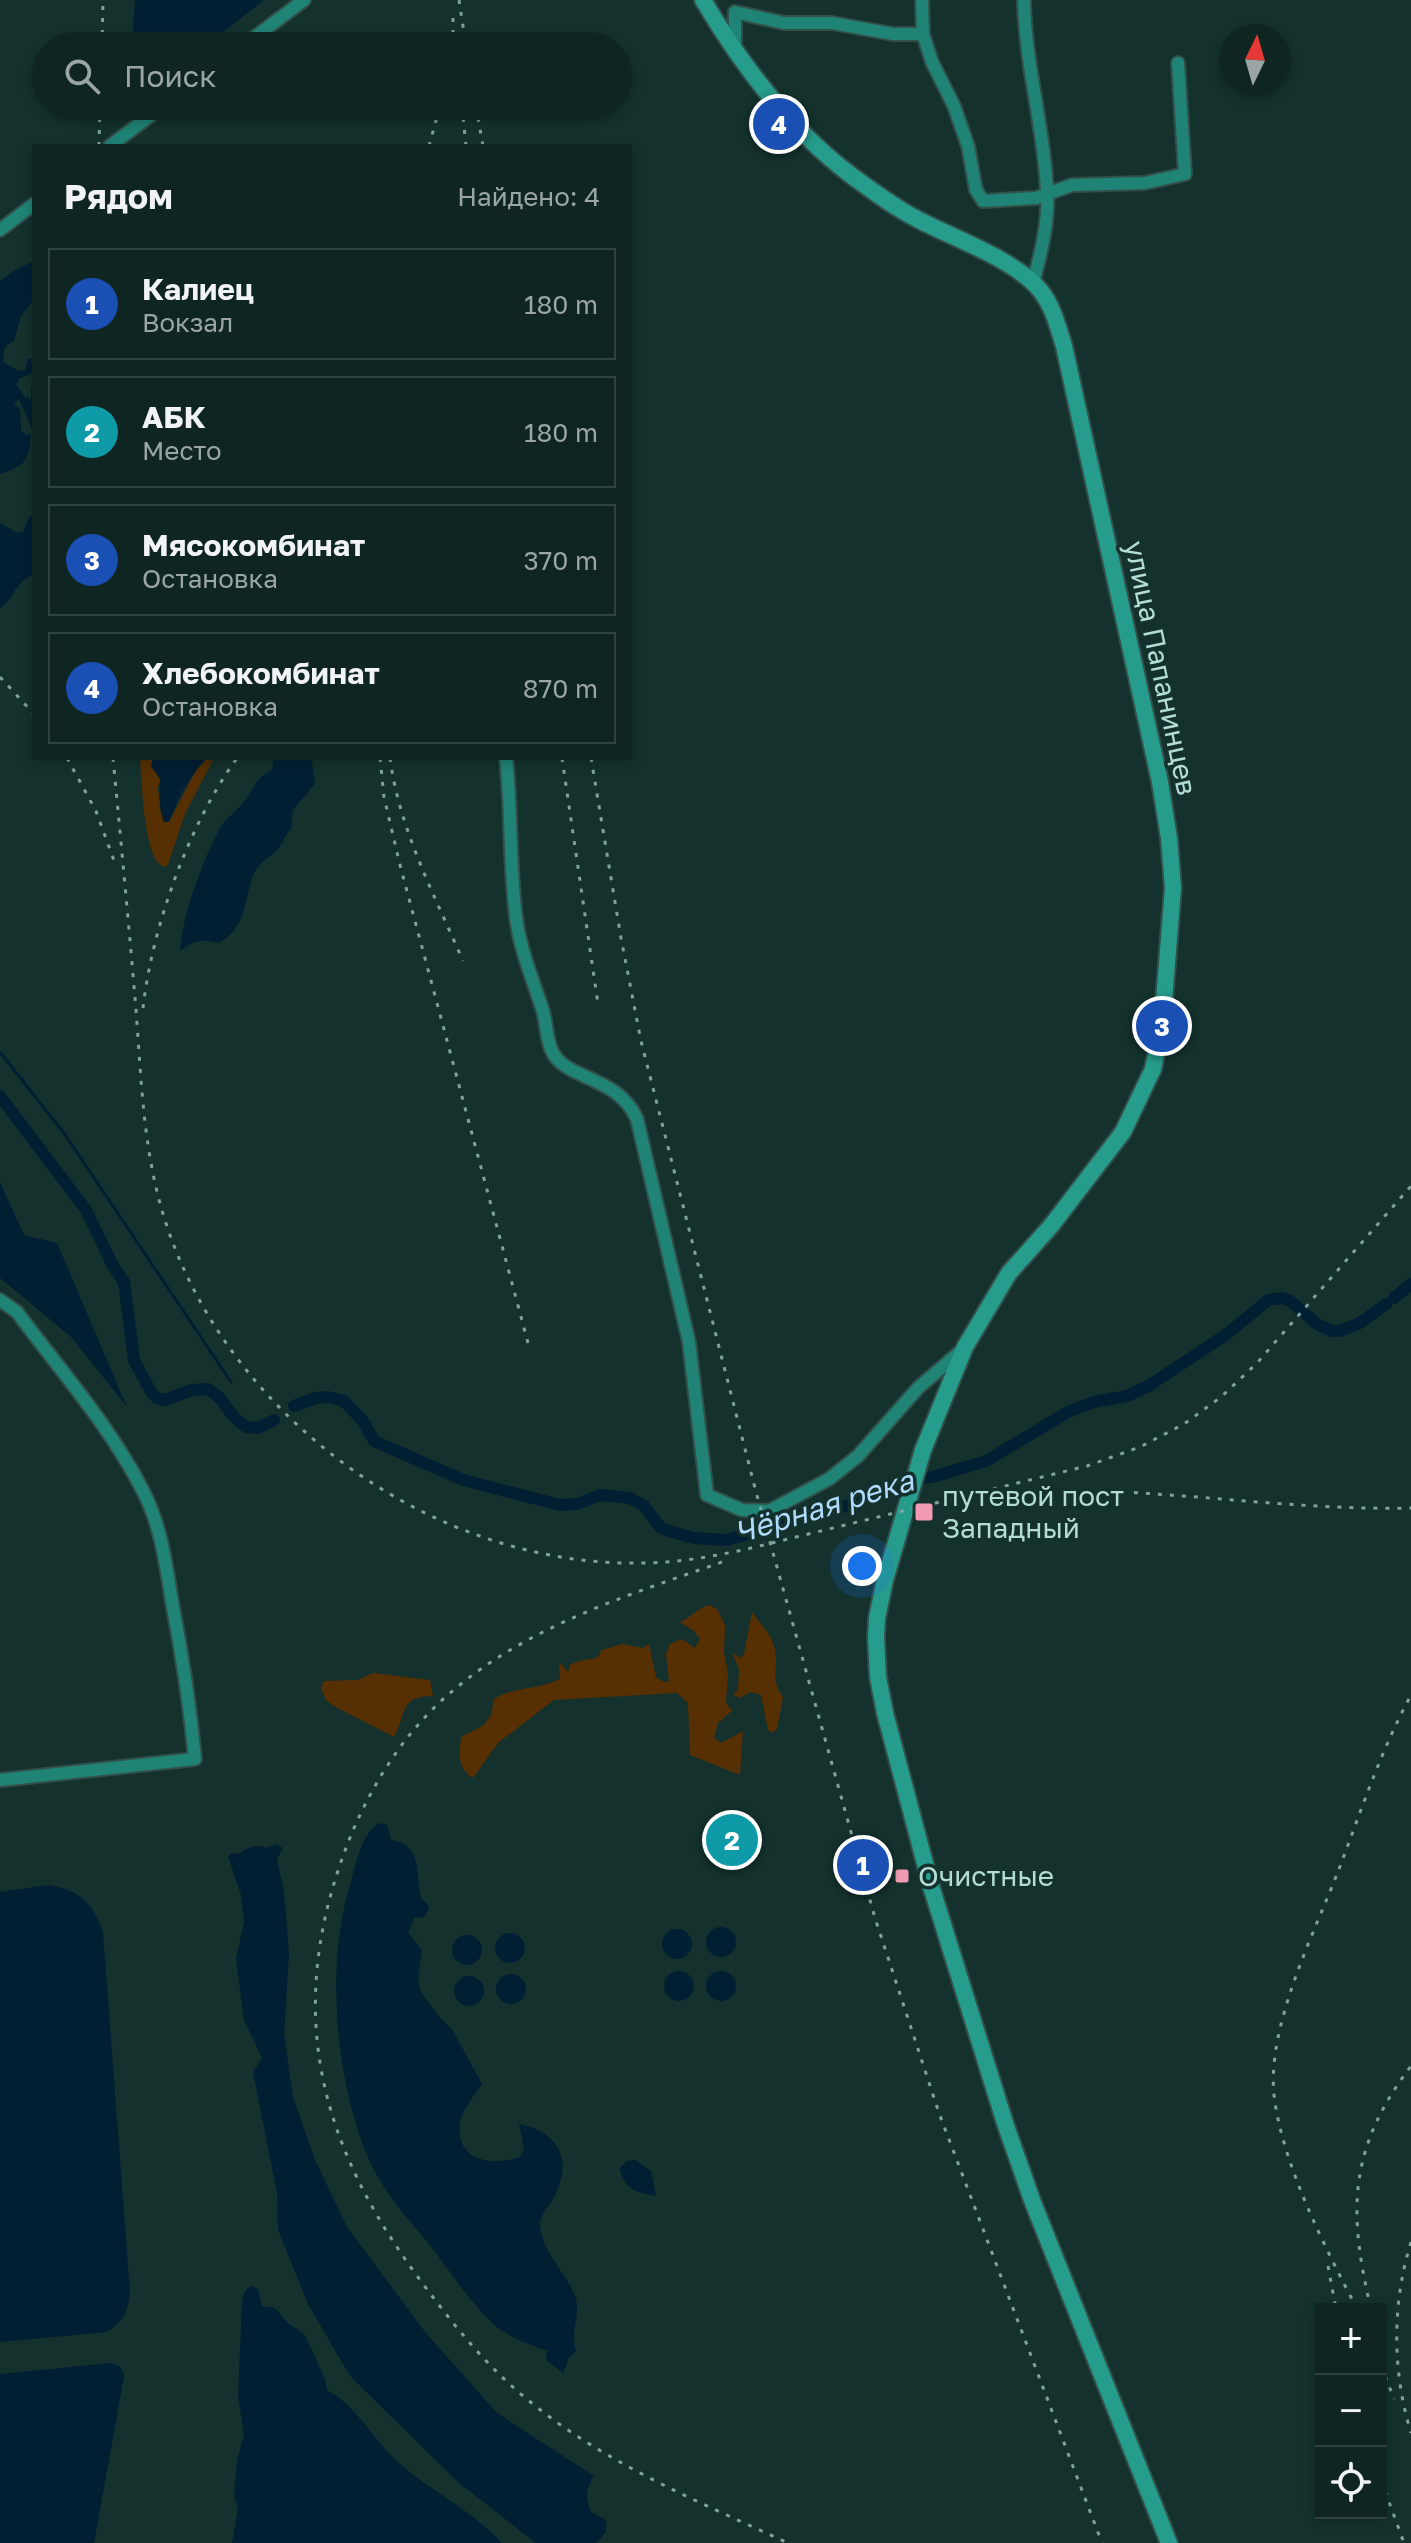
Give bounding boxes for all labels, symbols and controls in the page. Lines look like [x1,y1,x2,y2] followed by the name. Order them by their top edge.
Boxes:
[1219,24,1291,96] north arrow
[32,32,632,120] search box
[60,54,104,98] icon: search
[124,58,216,94] text: Поиск
[753,94,805,154] pin: 4
[64,176,173,216] text: Рядом
[457,181,600,212] text: Найдено: 4
[142,271,254,307] text: Калиец
[85,289,99,320] text: 1
[524,289,598,320] text: 180 m
[142,307,233,338] text: Вокзал
[142,399,206,435] text: АБК
[84,417,100,448] text: 2
[524,417,598,448] text: 180 m
[142,435,222,466] text: Место
[142,527,365,563] text: Мясокомбинат
[1118,538,1205,798] street label: улица Папанинцев
[84,545,100,576] text: 3
[523,545,598,576] text: 370 m
[142,563,278,594] text: Остановка
[142,655,380,691] text: Хлебокомбинат
[84,673,100,704] text: 4
[523,673,598,704] text: 870 m
[142,691,278,722] text: Остановка
[1136,996,1188,1056] pin: 3
[730,1461,919,1550] water label: Чёрная река
[942,1479,1124,1544] place label: путевой пост Западный
[913,1501,935,1523] marker: путевой пост Западный
[842,1546,882,1586] your location
[706,1810,758,1870] pin: 2
[837,1835,889,1895] pin: 1
[918,1859,1054,1892] place label: Очистные
[893,1867,911,1885] marker: Очистные
[1315,2303,1387,2519] map controls
[1315,2303,1387,2375] button: +
[1315,2375,1387,2447] button: −
[1315,2447,1387,2519] button: locate

